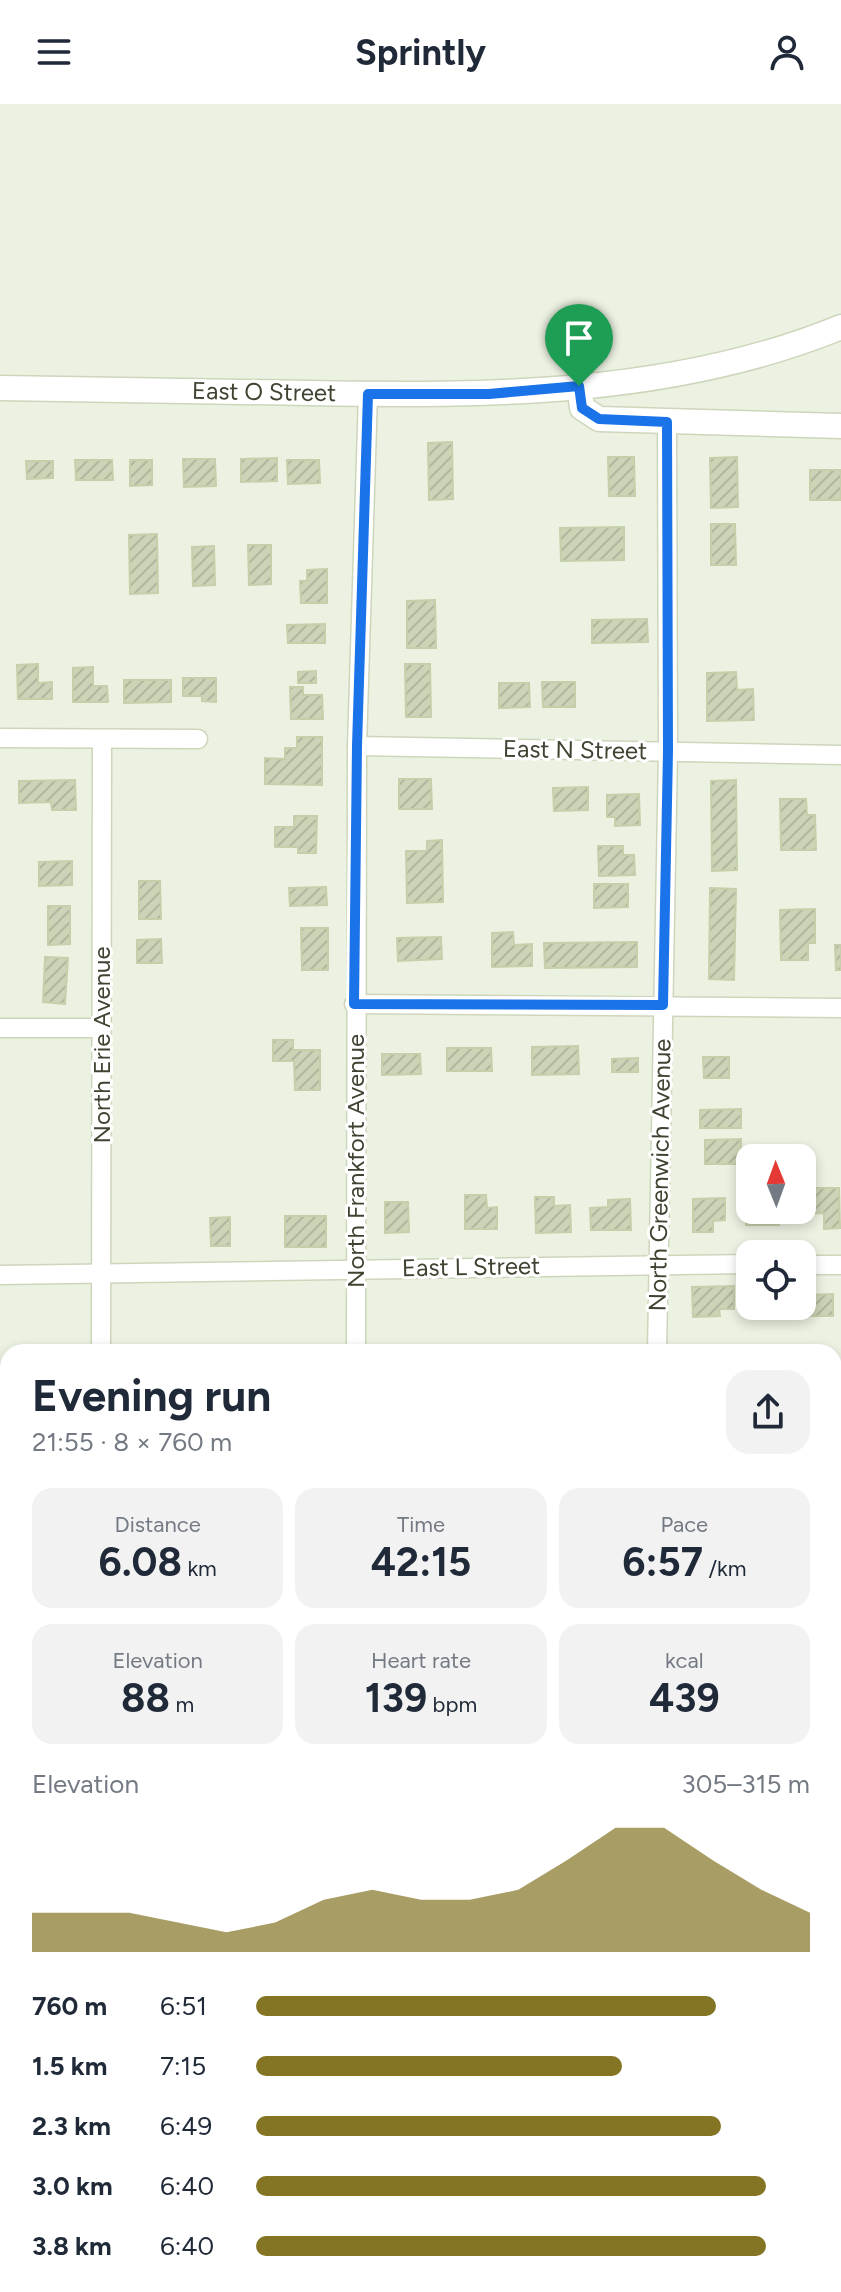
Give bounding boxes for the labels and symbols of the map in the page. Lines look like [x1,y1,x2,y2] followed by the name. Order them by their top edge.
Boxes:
[545,304,613,386] pin
[192,376,336,407] street label: East O Street
[503,734,647,765] street label: East N Street
[87,946,116,1144] street label: North Erie Avenue
[341,1034,370,1288] street label: North Frankfort Avenue
[643,1038,676,1312] street label: North Greenwich Avenue
[736,1144,816,1224] north arrow
[402,1251,540,1282] street label: East L Street

